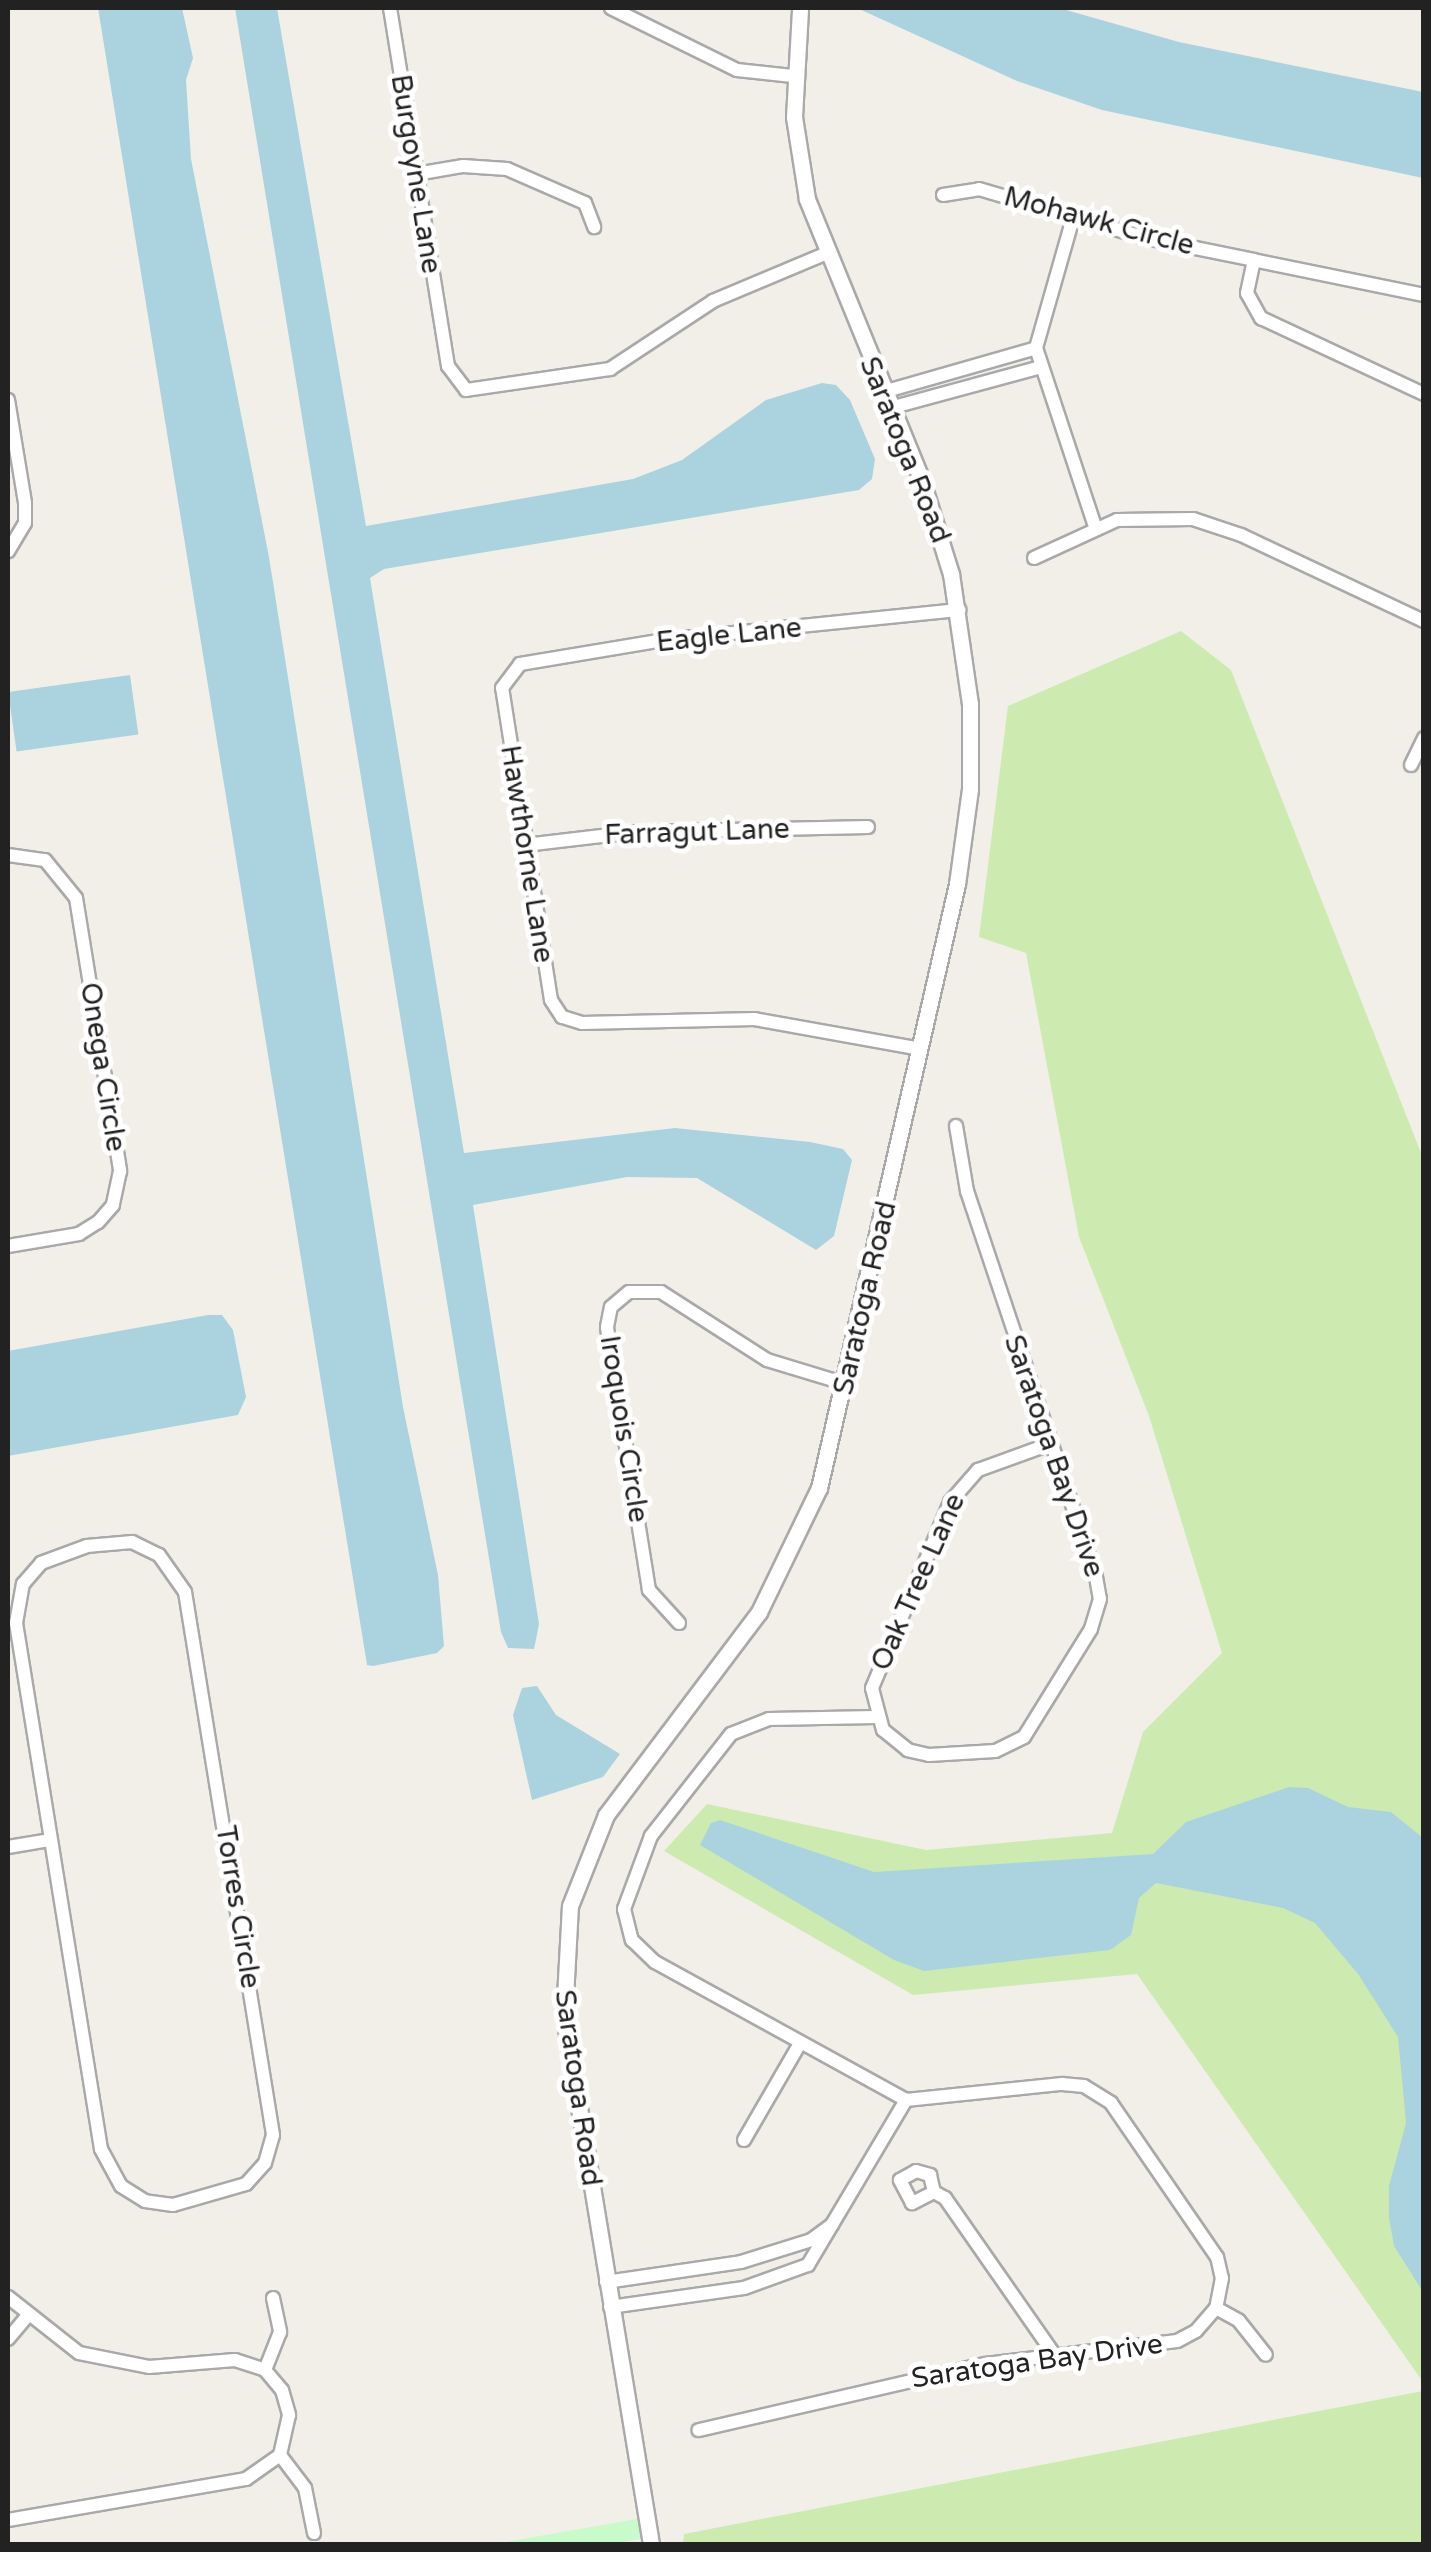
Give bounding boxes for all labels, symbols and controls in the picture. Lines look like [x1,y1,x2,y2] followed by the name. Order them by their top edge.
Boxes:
[384,72,448,276] street label: Burgoyne Lane
[1000,179,1198,263] street label: Mohawk Circle
[852,352,958,548] street label: Saratoga Road
[655,611,803,659] street label: Eagle Lane
[493,743,561,965] street label: Hawthorne Lane
[604,812,790,852] street label: Farragut Lane
[73,980,133,1154] street label: Onega Circle
[826,1198,904,1398] street label: Saratoga Road
[997,1331,1111,1581] street label: Saratoga Bay Drive
[593,1333,655,1525] street label: Iroquois Circle
[864,1488,972,1676] street label: Oak Tree Lane
[209,1823,267,1991] street label: Torres Circle
[548,1988,608,2188] street label: Saratoga Road
[909,2327,1165,2395] street label: Saratoga Bay Drive

